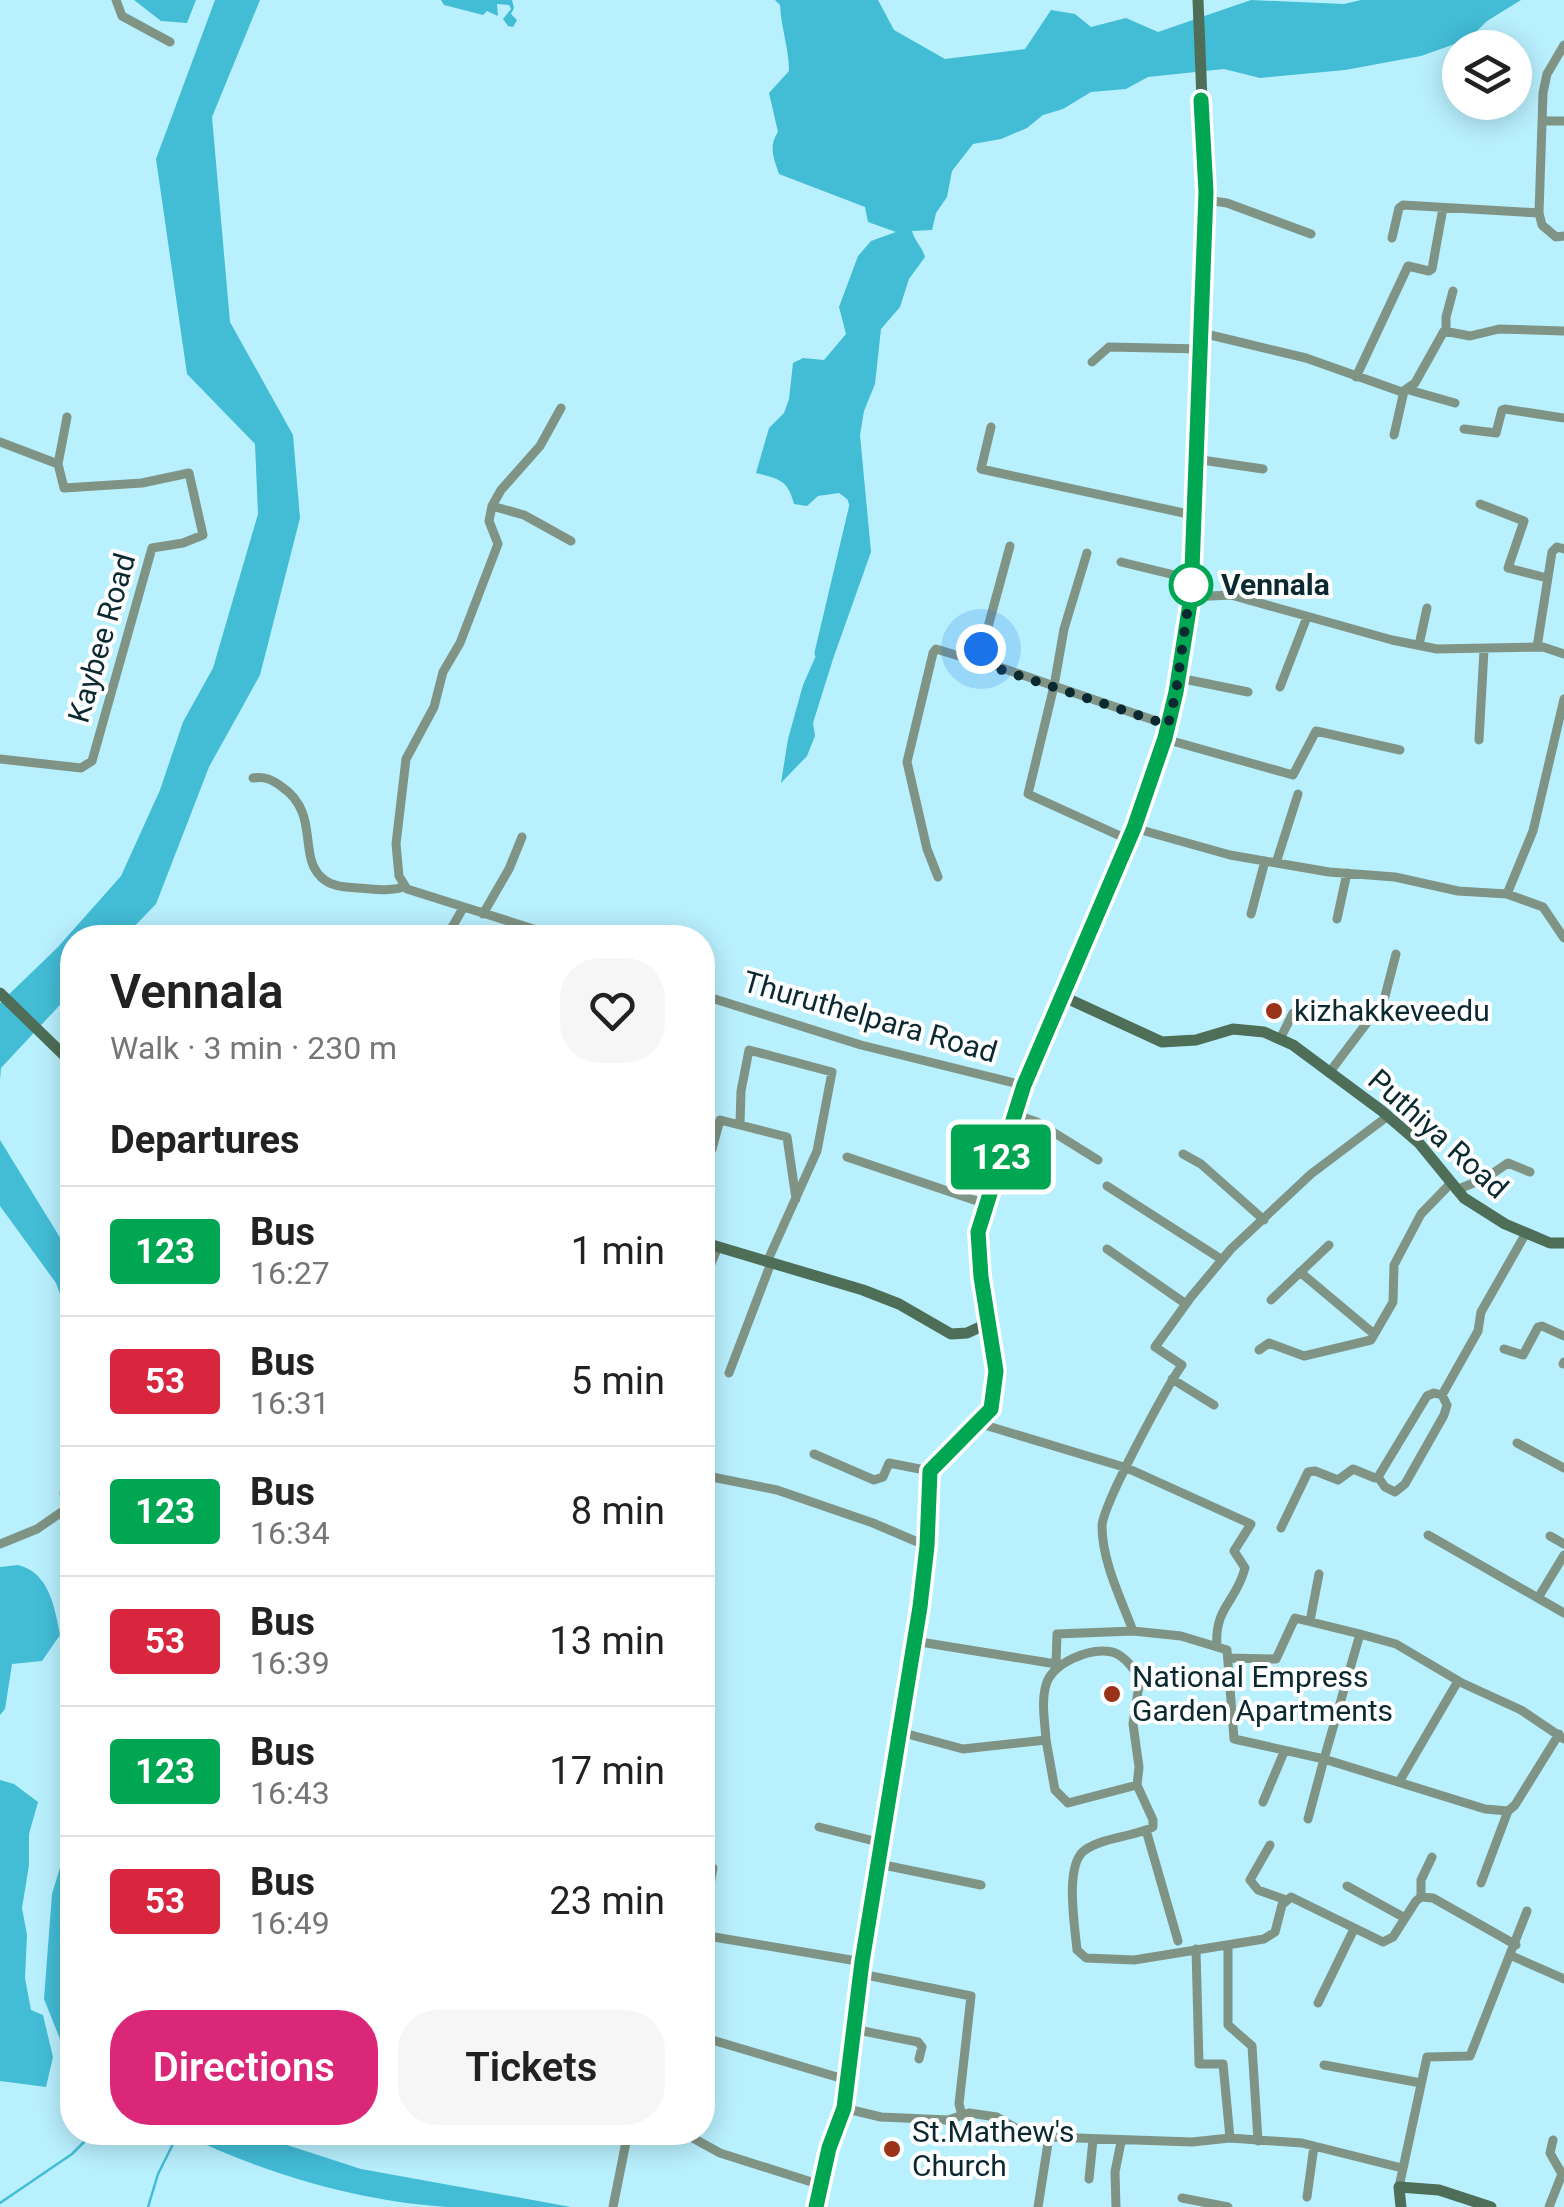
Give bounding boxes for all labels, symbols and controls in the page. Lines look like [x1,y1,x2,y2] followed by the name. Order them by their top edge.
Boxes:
[1442,30,1532,120] map controls
[1442,30,1532,120] button: layers
[61,549,142,726] street label: Kaybee Road
[1170,564,1212,606] marker: Vennala
[1221,567,1330,602] place label: Vennala
[956,624,1006,674] your location
[560,958,665,1063] button: heart
[110,963,284,1020] text: Vennala
[739,964,1001,1070] street label: Thuruthelpara Road
[1294,993,1490,1028] place label: kizhakkeveedu
[1263,1000,1285,1022] marker: kizhakkeveedu
[110,1029,397,1067] text: Walk · 3 min · 230 m
[1361,1062,1515,1205] street label: Puthiya Road
[110,1118,300,1162] text: Departures
[944,1124,1058,1190] line badge: 123
[971,1137,1031,1178] text: 123
[250,1210,315,1254] text: Bus
[571,1229,665,1273] text: 1 min
[135,1231,195,1272] text: 123
[250,1254,330,1292] text: 16:27
[250,1340,315,1384] text: Bus
[571,1359,665,1403] text: 5 min
[145,1361,185,1402] text: 53
[250,1384,330,1422] text: 16:31
[250,1470,315,1514] text: Bus
[571,1489,665,1533] text: 8 min
[135,1491,195,1532] text: 123
[250,1514,330,1552] text: 16:34
[250,1600,315,1644] text: Bus
[549,1619,665,1663] text: 13 min
[145,1621,185,1662] text: 53
[250,1644,330,1682] text: 16:39
[1132,1659,1393,1728] place label: National Empress Garden Apartments
[1101,1683,1123,1705] marker: National Empress Garden Apartments
[250,1730,315,1774] text: Bus
[549,1749,665,1793] text: 17 min
[135,1751,195,1792] text: 123
[250,1774,330,1812] text: 16:43
[250,1860,315,1904] text: Bus
[549,1879,665,1923] text: 23 min
[145,1881,185,1922] text: 53
[250,1904,330,1942] text: 16:49
[110,2010,378,2125] button: Directions
[398,2010,665,2125] button: Tickets
[912,2114,1074,2183] place label: St.Mathew's Church
[881,2138,903,2160] marker: St.Mathew's Church

